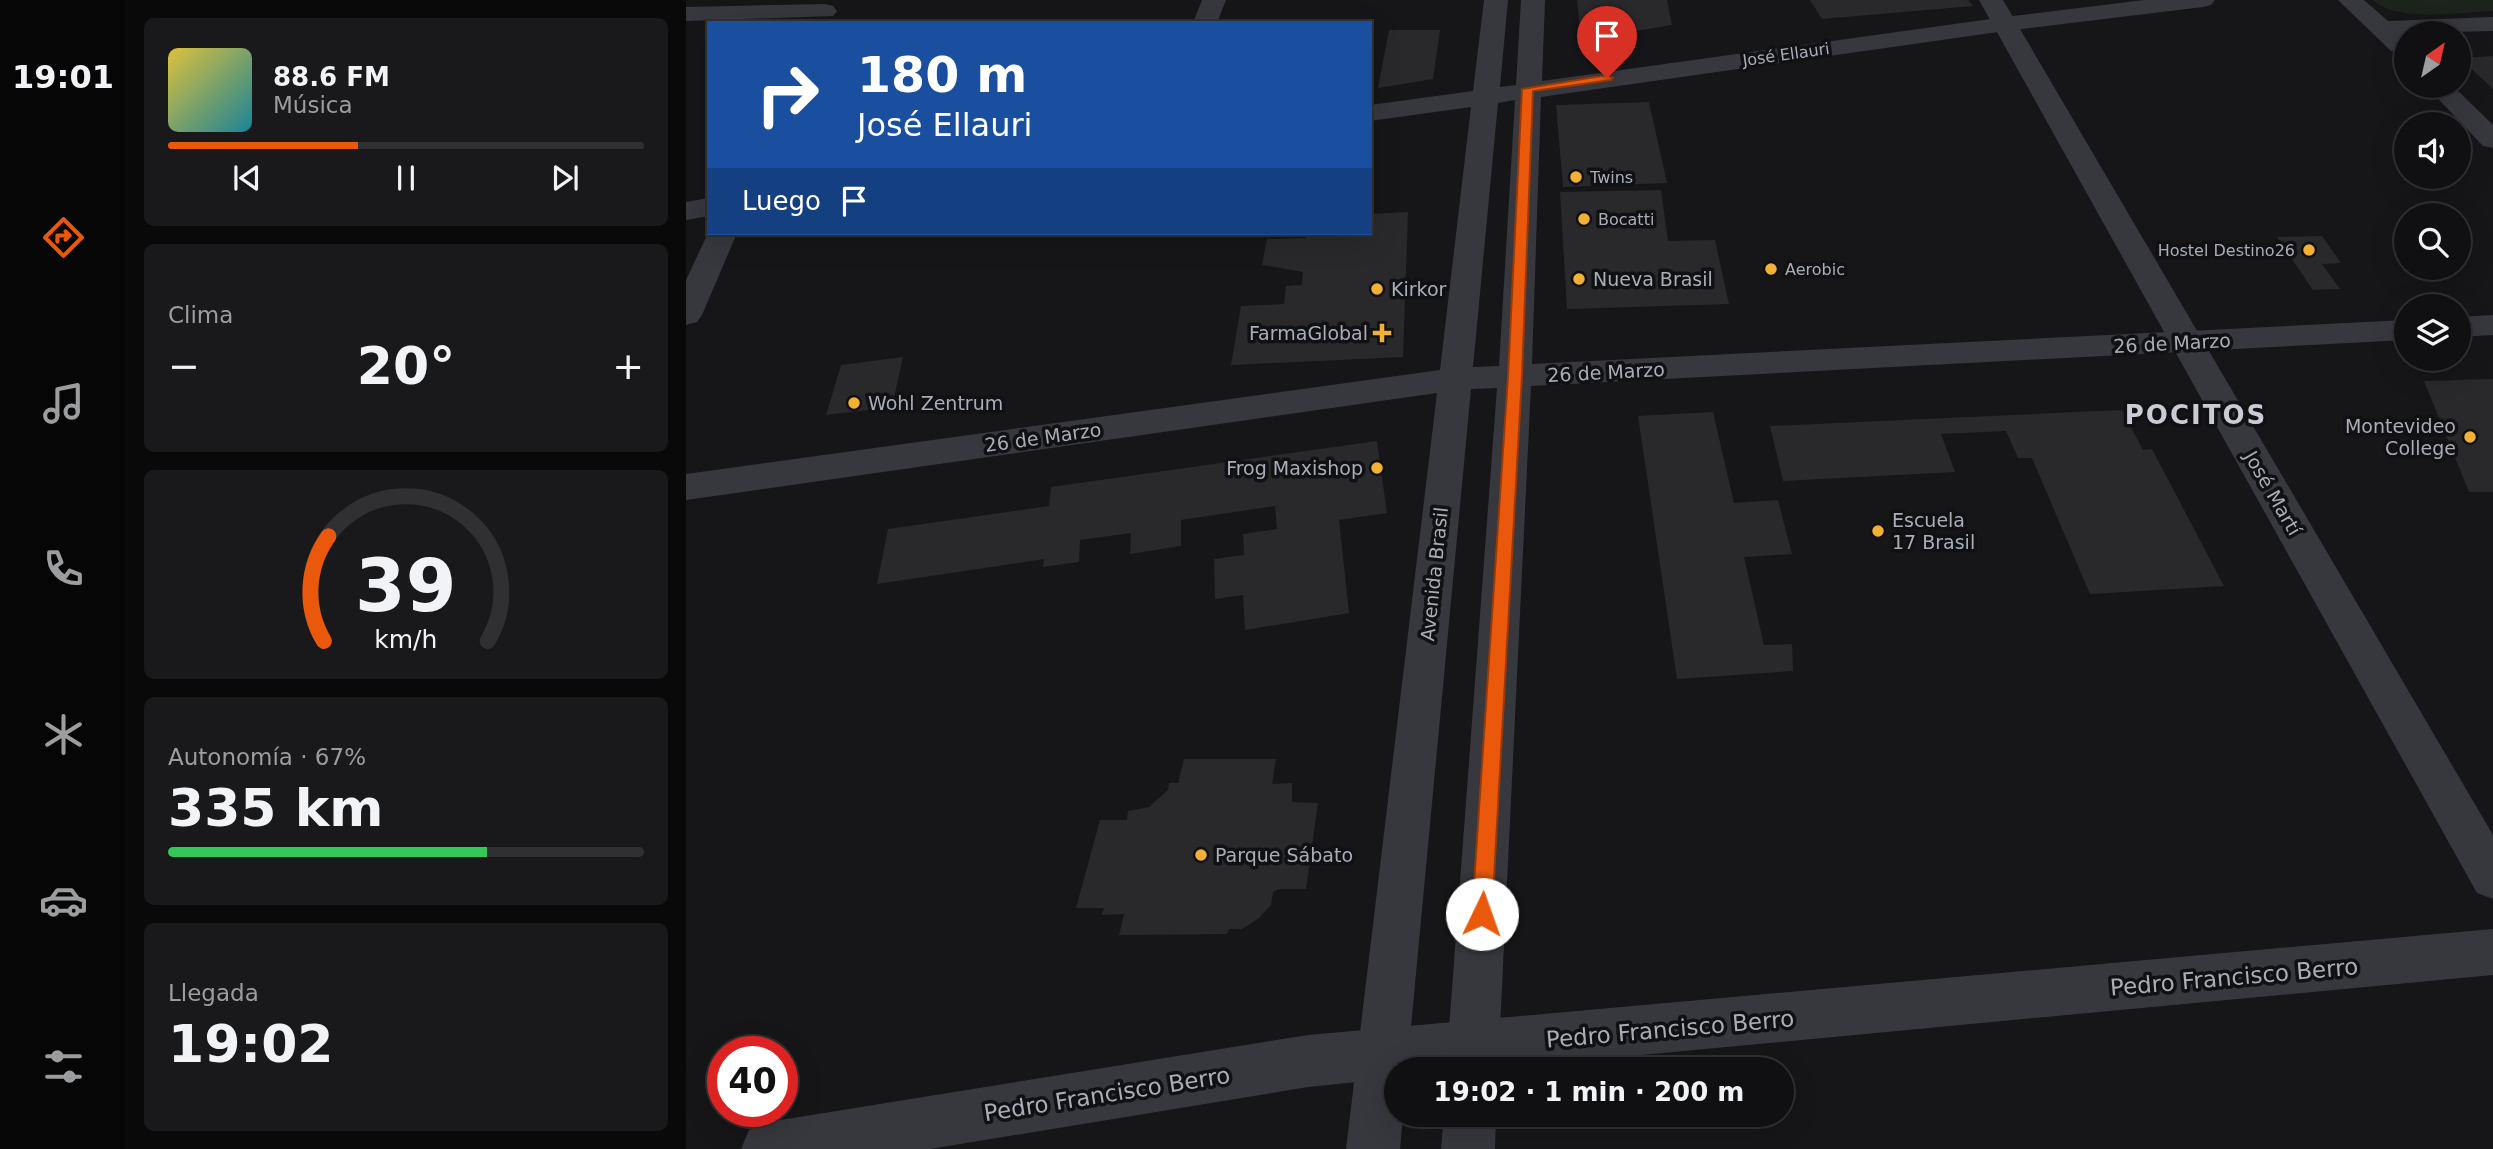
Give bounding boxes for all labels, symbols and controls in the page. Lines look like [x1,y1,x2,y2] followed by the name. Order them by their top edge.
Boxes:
[1577,6,1637,78] pin
[1588,17,1626,55] icon: arrive
[2394,21,2471,98] north arrow
[2394,21,2471,371] map controls
[1740,39,1831,70] street label: José Ellauri
[857,47,1027,104] text: 180 m
[742,49,833,140] icon: right
[12,58,114,96] text: 19:01
[273,62,390,92] text: 88.6 FM
[273,92,353,118] text: Música
[857,106,1032,144] text: José Ellauri
[2394,112,2471,189] button: sound
[228,159,266,197] icon: previous
[387,159,425,197] icon: pause
[546,159,584,197] icon: next
[1589,168,1633,187] place label: Twins
[1568,169,1584,185] marker: Twins
[835,182,873,220] icon: arrive
[742,186,821,216] text: Luego
[2394,203,2471,280] button: search
[1598,210,1654,229] place label: Bocatti
[1576,211,1592,227] marker: Bocatti
[39,213,88,262] icon: directions
[2158,241,2295,260] place label: Hostel Destino26
[2301,242,2317,258] marker: Hostel Destino26
[1785,260,1845,279] place label: Aerobic
[1763,261,1779,277] marker: Aerobic
[1593,268,1713,290] place label: Nueva Brasil
[1571,271,1587,287] marker: Nueva Brasil
[1391,278,1447,300] place label: Kirkor
[1369,281,1385,297] marker: Kirkor
[2394,294,2471,371] button: layers
[168,302,233,328] text: Clima
[1249,322,1368,344] place label: FarmaGlobal
[1374,325,1390,341] marker: FarmaGlobal
[2113,329,2231,357] street label: 26 de Marzo
[357,336,455,396] text: 20°
[168,344,200,388] text: −
[612,344,644,388] text: +
[1547,358,1665,386] street label: 26 de Marzo
[39,379,88,428] icon: music
[868,392,1003,414] place label: Wohl Zentrum
[846,395,862,411] marker: Wohl Zentrum
[2125,400,2267,430] district label: POCITOS
[2345,415,2456,459] place label: Montevideo College
[983,418,1103,456] street label: 26 de Marzo
[2462,429,2478,445] marker: Montevideo College
[2240,446,2306,540] street label: José Martí
[1226,457,1363,479] place label: Frog Maxishop
[1369,460,1385,476] marker: Frog Maxishop
[1416,506,1452,642] street label: Avenida Brasil
[1892,509,1975,553] place label: Escuela 17 Brasil
[1870,523,1886,539] marker: Escuela 17 Brasil
[355,543,457,628] text: 39
[39,544,88,593] icon: phone
[374,624,438,653] text: km/h
[39,710,88,759] icon: climate
[168,744,366,770] text: Autonomía · 67%
[168,778,383,838] text: 335 km
[1215,844,1353,866] place label: Parque Sábato
[1193,847,1209,863] marker: Parque Sábato
[39,876,88,925] icon: car
[1445,877,1519,951] position arrow
[2109,953,2359,1001] street label: Pedro Francisco Berro
[168,980,259,1006] text: Llegada
[1545,1005,1795,1053] street label: Pedro Francisco Berro
[168,1014,334,1074] text: 19:02
[707,1036,798,1127] speed limit sign: 40
[39,1042,88,1091] icon: filters
[982,1062,1232,1126] street label: Pedro Francisco Berro
[1434,1077,1744,1107] text: 19:02 · 1 min · 200 m

